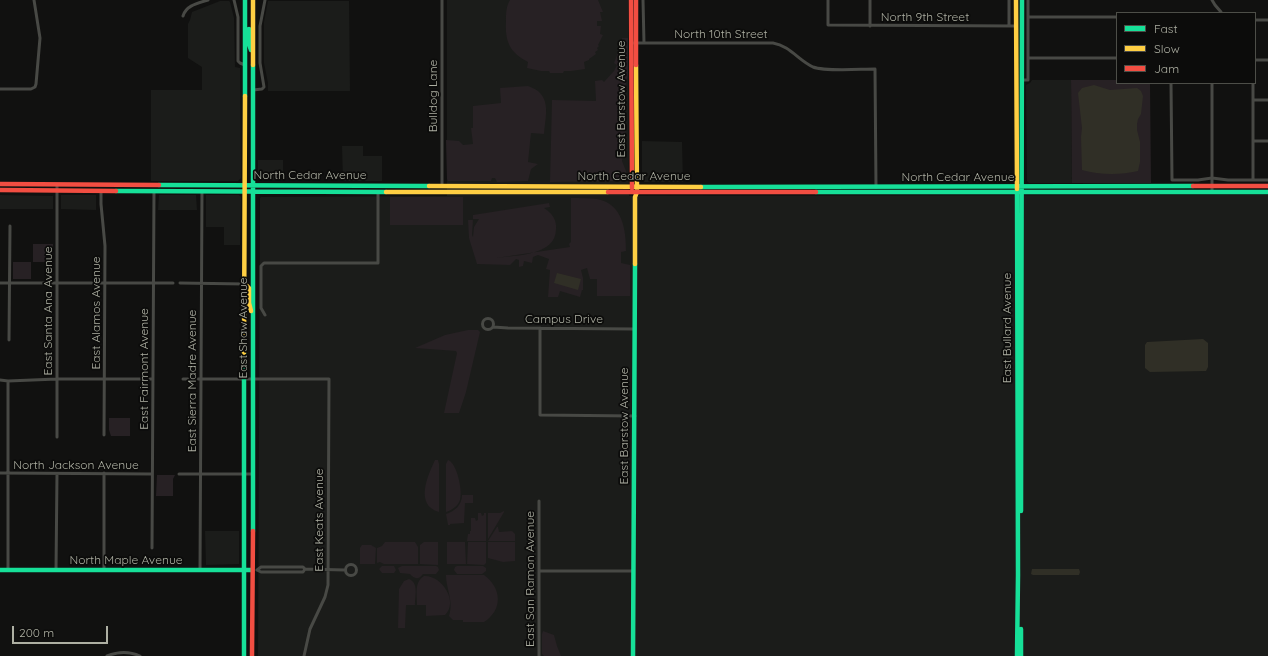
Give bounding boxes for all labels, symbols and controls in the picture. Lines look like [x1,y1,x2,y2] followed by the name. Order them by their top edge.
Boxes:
[881,10,969,24] street label: North 9th Street
[1116,12,1256,84] legend
[1154,21,1178,36] text: Fast
[674,27,768,41] street label: North 10th Street
[614,41,628,157] street label: East Barstow Avenue
[1154,41,1180,56] text: Slow
[426,60,440,132] street label: Bulldog Lane
[1154,61,1179,76] text: Jam
[254,168,366,182] street label: North Cedar Avenue
[578,169,690,183] street label: North Cedar Avenue
[902,170,1014,184] street label: North Cedar Avenue
[41,247,55,375] street label: East Santa Ana Avenue
[89,257,103,369] street label: East Alamos Avenue
[1000,273,1014,383] street label: East Bullard Avenue
[236,277,250,379] street label: East Shaw Avenue
[137,308,151,430] street label: East Fairmont Avenue
[185,310,199,452] street label: East Sierra Madre Avenue
[525,312,603,326] street label: Campus Drive
[617,368,631,484] street label: East Barstow Avenue
[13,458,139,472] street label: North Jackson Avenue
[312,468,326,572] street label: East Keats Avenue
[523,511,537,647] street label: East San Ramon Avenue
[70,553,182,567] street label: North Maple Avenue
[14,618,110,644] scale bar
[19,625,54,640] text: 200 m

